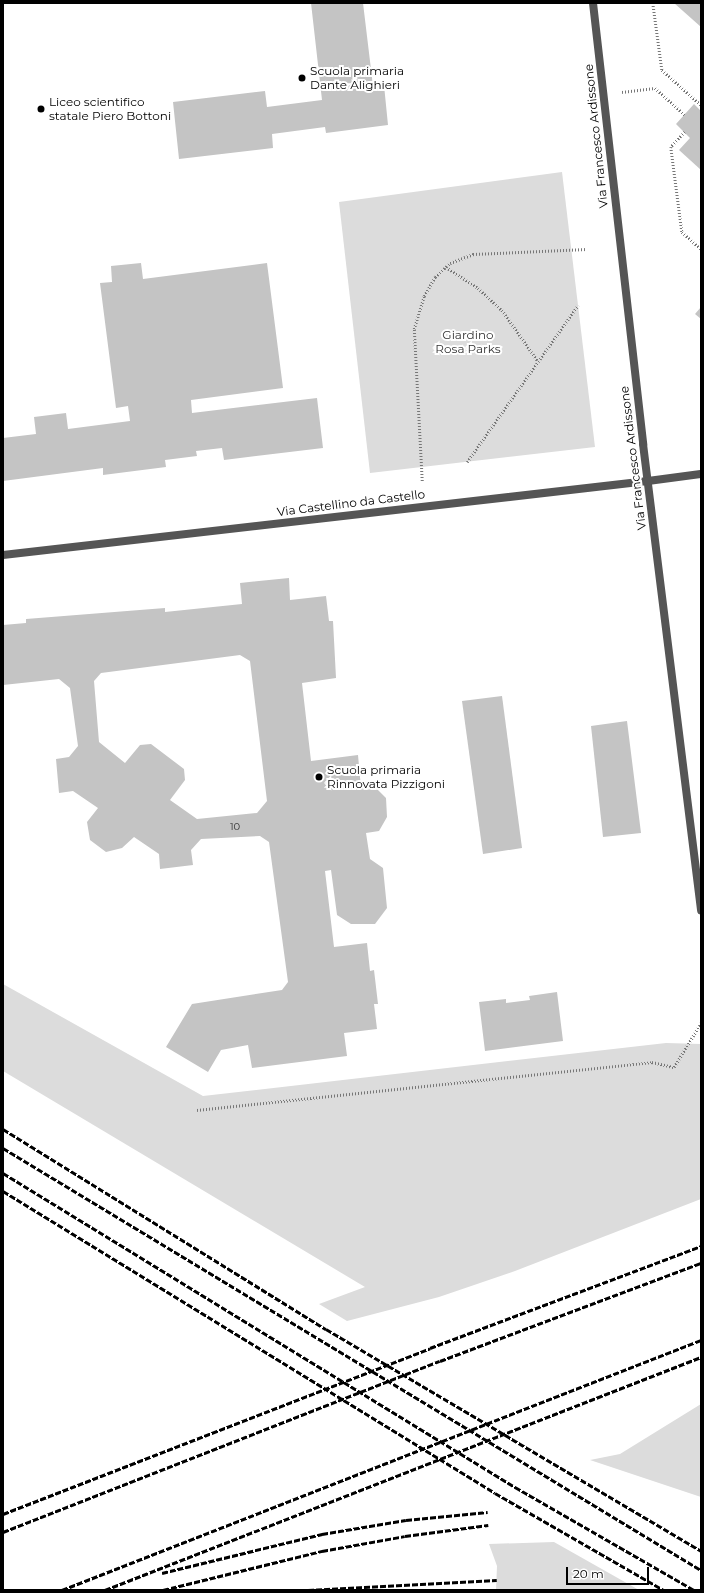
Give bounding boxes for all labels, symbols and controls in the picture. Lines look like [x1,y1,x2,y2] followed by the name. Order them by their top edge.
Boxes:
[581,63,611,209] street label: Via Francesco Ardissone
[310,64,404,92] place label: Scuola primaria Dante Alighieri
[297,73,307,83] marker: Scuola primaria Dante Alighieri
[49,95,171,123] place label: Liceo scientifico statale Piero Bottoni
[36,104,46,114] marker: Liceo scientifico statale Piero Bottoni
[435,328,501,356] park label: Giardino Rosa Parks
[617,385,649,531] street label: Via Francesco Ardissone
[276,487,426,519] street label: Via Castellino da Castello
[327,763,445,791] place label: Scuola primaria Rinnovata Pizzigoni
[314,772,324,782] marker: Scuola primaria Rinnovata Pizzigoni
[230,821,240,833] house number: 10
[568,1559,651,1585] scale bar
[573,1566,604,1581] text: 20 m

